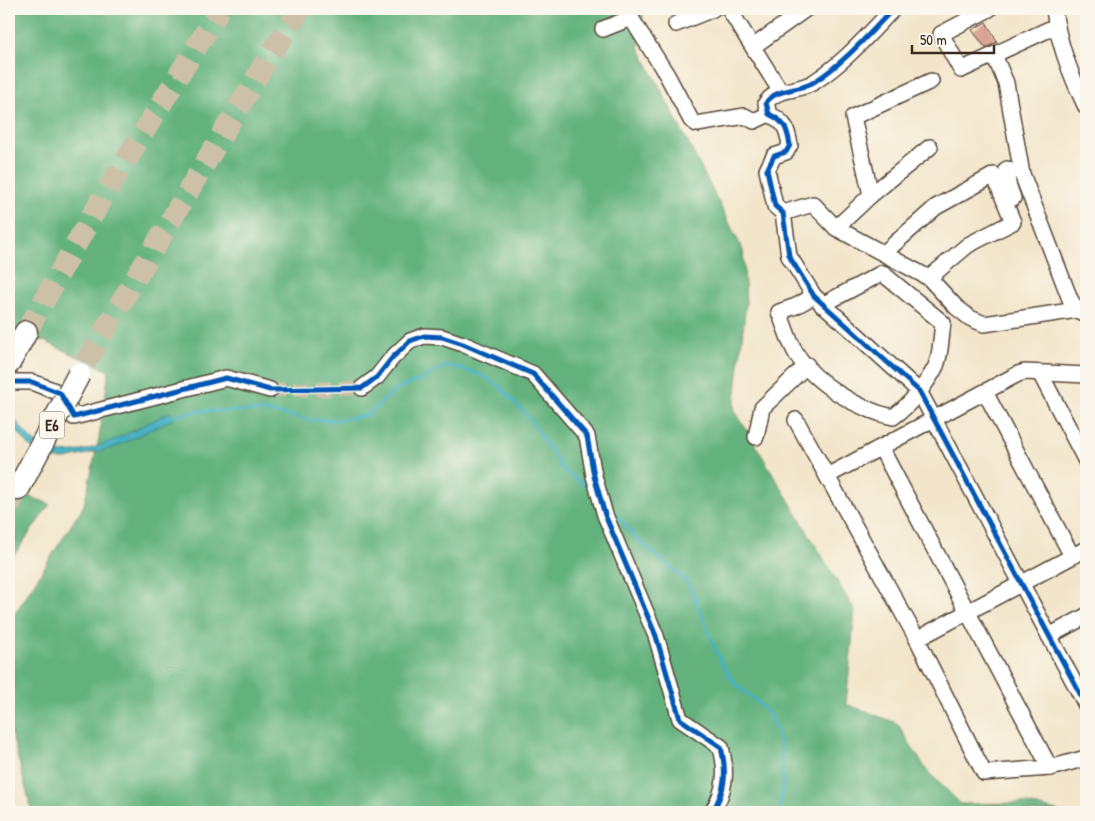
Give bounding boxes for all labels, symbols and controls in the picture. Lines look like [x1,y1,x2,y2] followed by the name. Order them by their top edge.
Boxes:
[912,22,995,54] scale bar
[920,29,947,50] text: 50 m
[40,412,64,438] road number: E6

